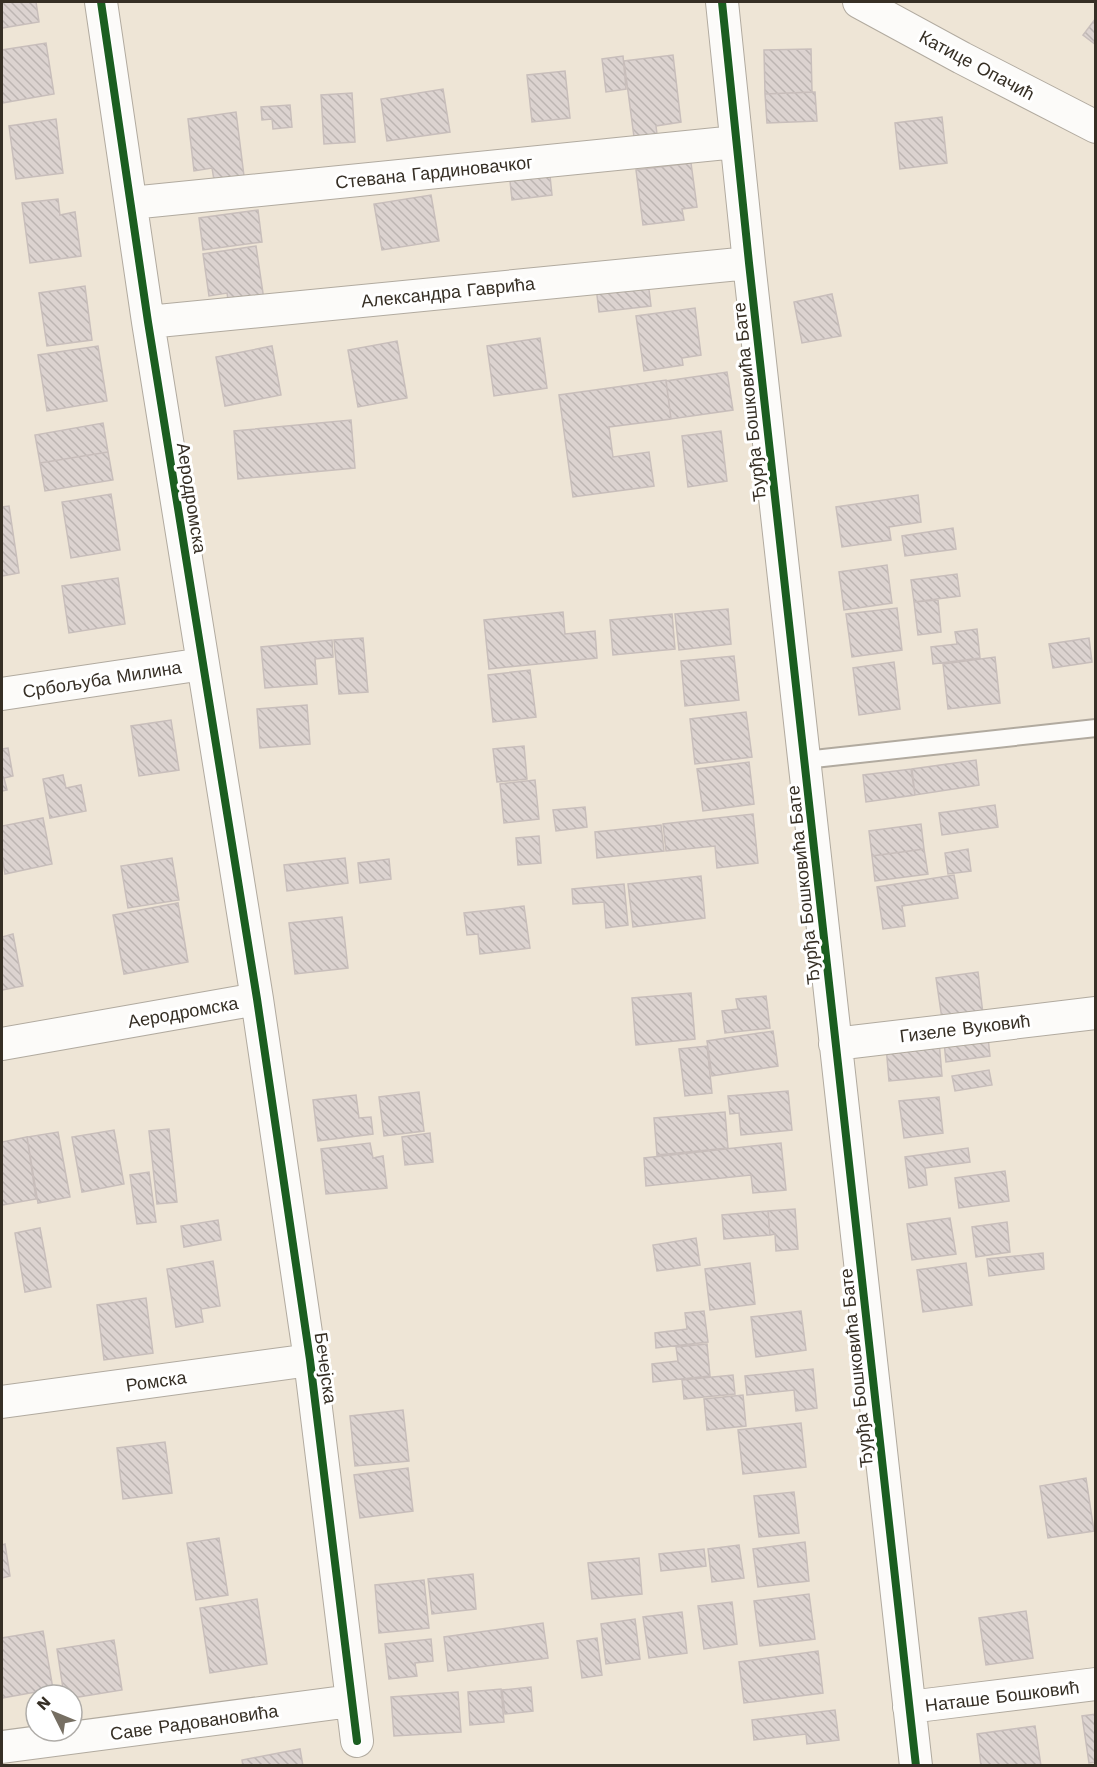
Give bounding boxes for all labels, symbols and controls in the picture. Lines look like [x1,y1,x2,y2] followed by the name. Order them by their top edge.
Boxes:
[916,26,1038,104] street label: Катице Опачић
[334,151,534,193] street label: Стевана Гардиновачког
[360,272,537,312] street label: Александра Гаврића
[728,301,770,503] street label: Ђурђа Бошковића Бате
[173,441,211,556] street label: Аеродромска
[21,656,184,702] street label: Србољуба Милина
[782,784,824,986] street label: Ђурђа Бошковића Бате
[126,992,241,1032] street label: Аеродромска
[898,1010,1032,1046] street label: Гизеле Вуковић
[835,1267,877,1469] street label: Ђурђа Бошковића Бате
[311,1331,342,1406] street label: Бечејска
[124,1366,189,1396] street label: Ромска
[924,1676,1080,1716] street label: Наташе Бошковић
[24,1683,84,1743] north arrow
[32,1692,54,1714] text: N
[109,1700,280,1744] street label: Саве Радовановића

